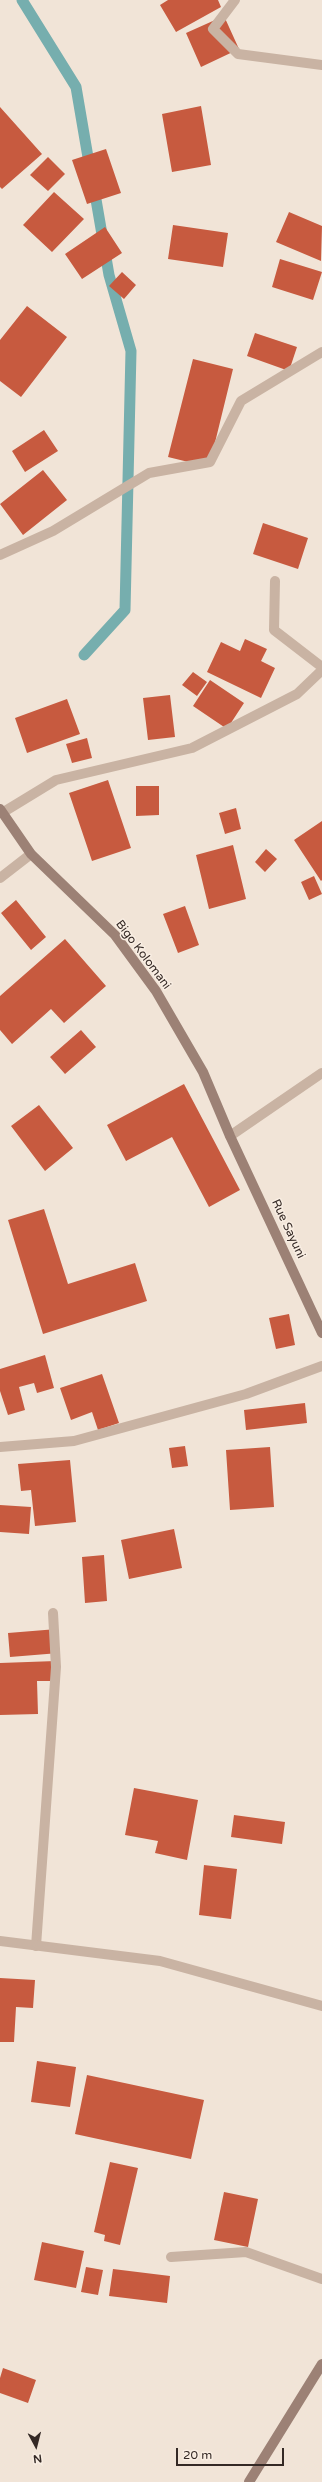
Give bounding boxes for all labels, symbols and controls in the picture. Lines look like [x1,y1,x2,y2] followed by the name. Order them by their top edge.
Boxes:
[112,918,174,992] street label: Bigo Kolomani
[268,1197,308,1261] street label: Rue Sayuni
[16,2426,56,2466] north arrow
[178,2440,286,2466] scale bar
[183,2448,212,2462] text: 20 m
[32,2451,43,2465] text: N

